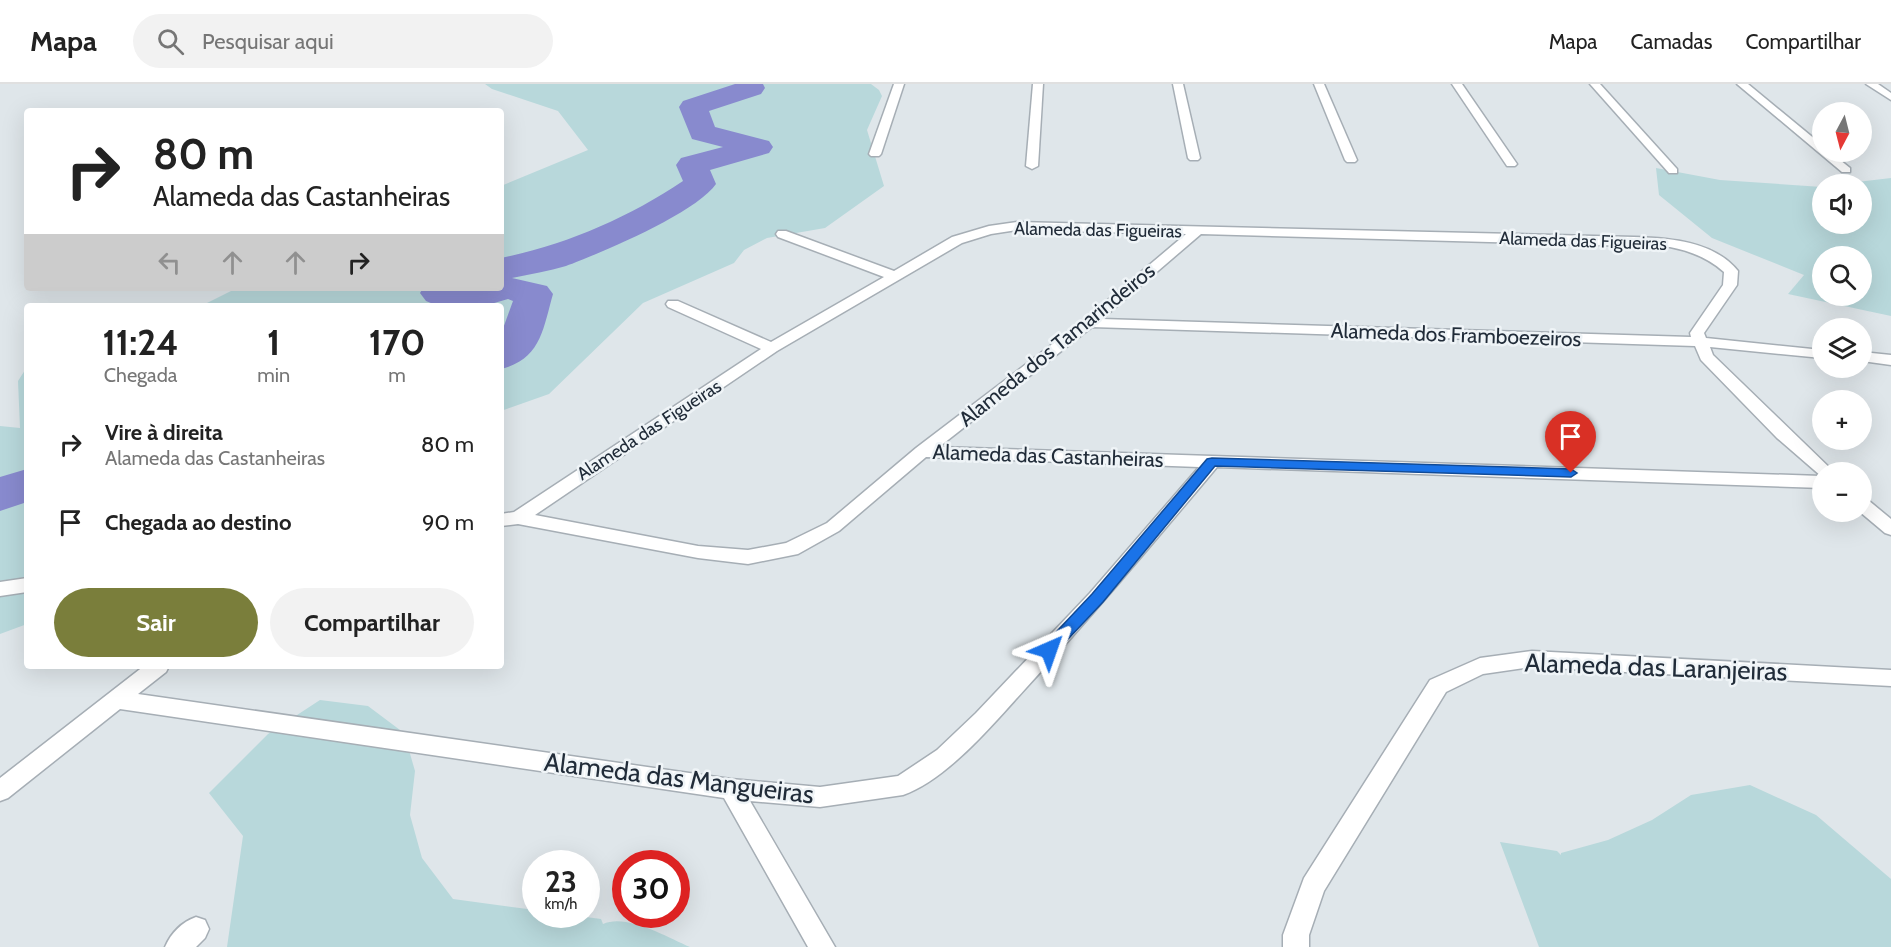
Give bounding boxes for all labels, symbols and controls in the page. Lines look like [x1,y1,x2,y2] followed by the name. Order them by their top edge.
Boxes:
[133,14,553,68] search box
[30,24,97,58] text: Mapa
[154,25,187,58] icon: search
[202,28,334,55] text: Pesquisar aqui
[1549,29,1597,54] text: Mapa
[1630,29,1712,54] text: Camadas
[1745,29,1861,54] text: Compartilhar
[1812,102,1872,162] north arrow
[1812,102,1872,522] map controls
[153,128,254,180] text: 80 m
[54,132,132,210] icon: right
[1812,174,1872,234] button: sound
[153,180,450,213] text: Alameda das Castanheiras
[1014,218,1182,242] street label: Alameda das Figueiras
[1499,227,1667,255] street label: Alameda das Figueiras
[153,246,186,279] icon: left
[216,246,249,279] icon: ahead
[279,246,312,279] icon: ahead
[342,246,375,279] icon: right
[1812,246,1872,306] button: search
[954,258,1160,431] street label: Alameda dos Tamarindeiros
[1330,318,1582,351] street label: Alameda dos Framboezeiros
[1812,318,1872,378] button: layers
[103,320,179,364] text: 11:24
[267,320,280,364] text: 1
[369,320,425,364] text: 170
[104,363,177,387] text: Chegada
[257,363,290,387] text: min
[388,363,406,387] text: m
[573,375,725,485] street label: Alameda das Figueiras
[1812,390,1872,450] button: +
[1545,411,1596,473] pin
[105,419,223,446] text: Vire à direita
[1554,420,1587,453] icon: arrive
[54,428,87,461] icon: right
[421,431,474,458] text: 80 m
[932,439,1164,472] street label: Alameda das Castanheiras
[105,446,325,470] text: Alameda das Castanheiras
[1812,462,1872,522] button: −
[54,506,87,539] icon: arrive
[105,509,291,536] text: Chegada ao destino
[422,509,474,536] text: 90 m
[54,588,258,657] button: Sair
[270,588,474,657] button: Compartilhar
[1017,618,1081,682] position arrow
[1524,646,1788,688] street label: Alameda das Laranjeiras
[542,746,816,810] street label: Alameda das Mangueiras
[612,850,690,928] speed limit sign: 30
[545,863,577,900] text: 23
[545,895,577,913] text: km/h

